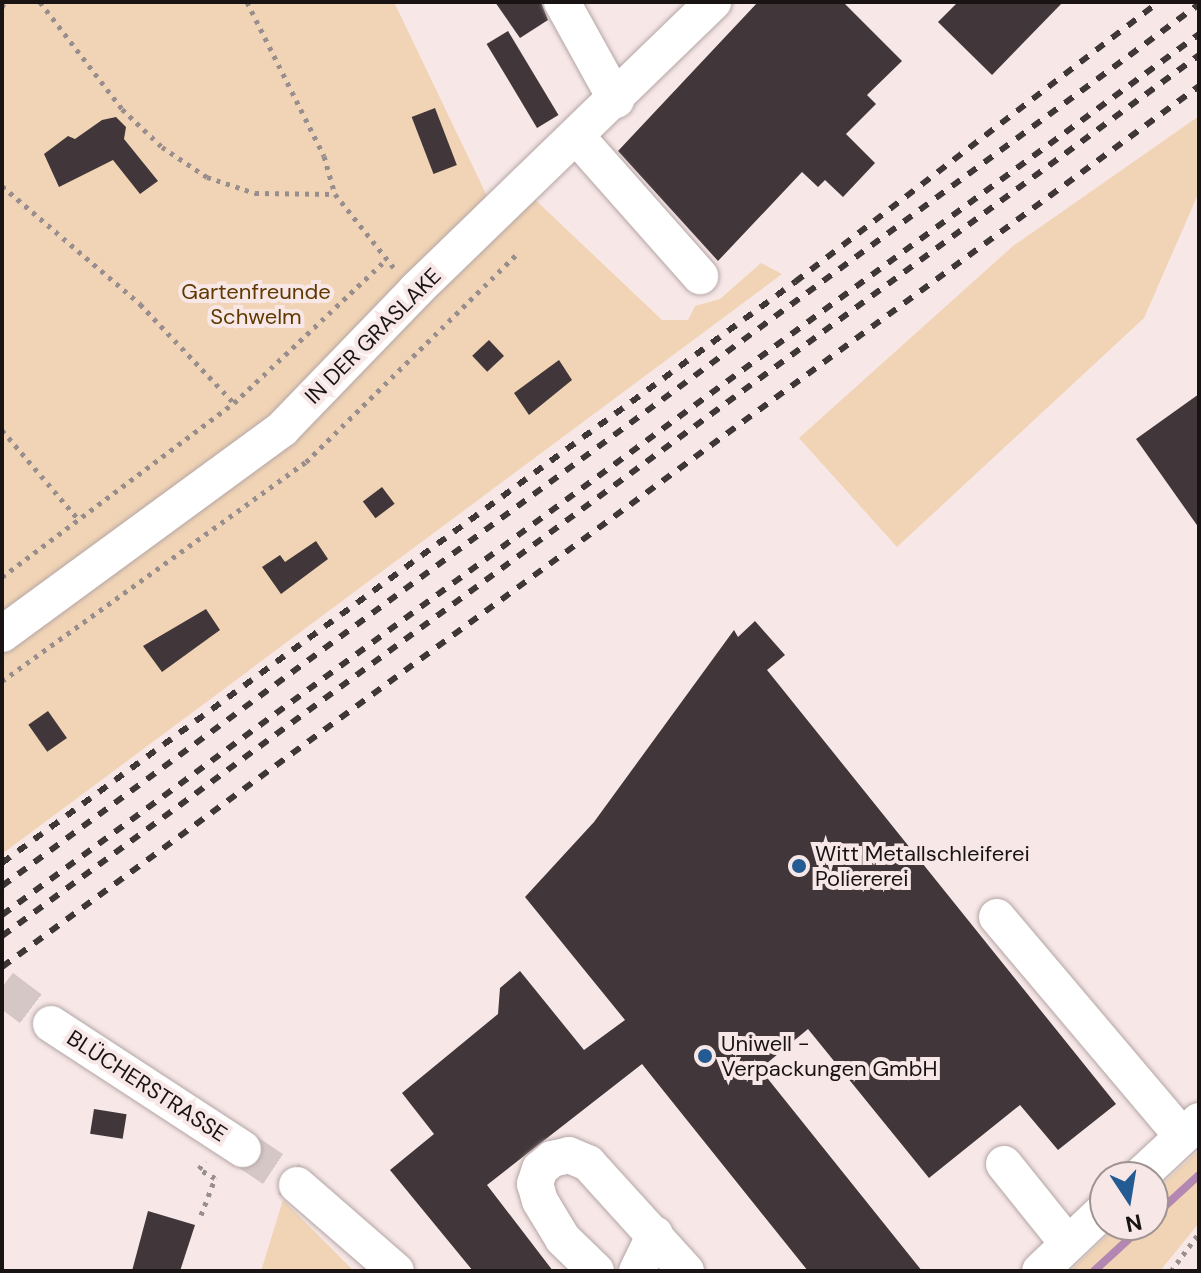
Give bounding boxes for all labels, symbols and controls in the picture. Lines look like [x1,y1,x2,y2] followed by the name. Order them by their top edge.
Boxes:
[300,263,446,409] street label: IN DER GRASLAKE
[181,278,331,330] park label: Gartenfreunde Schwelm
[815,840,1030,892] place label: Witt Metallschleiferei Poliererei
[790,857,808,875] marker: Witt Metallschleiferei Poliererei
[62,1024,232,1148] street label: BLÜCHERSTRASSE
[721,1030,937,1082] place label: Uniwell - Verpackungen GmbH
[696,1047,714,1065] marker: Uniwell - Verpackungen GmbH
[1089,1161,1169,1241] north arrow
[1123,1207,1145,1239] text: N

